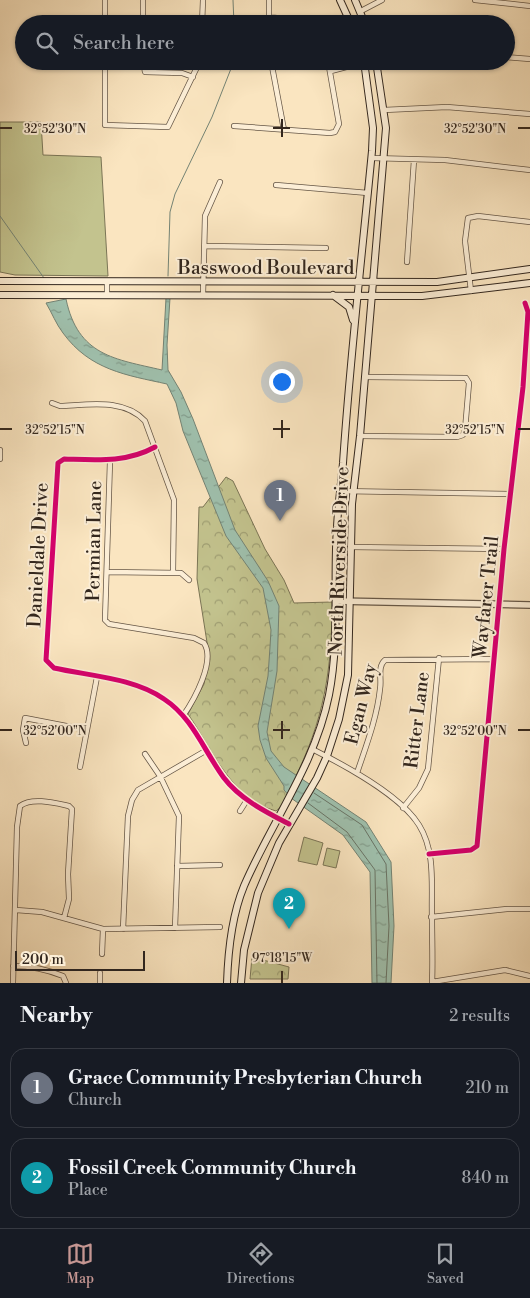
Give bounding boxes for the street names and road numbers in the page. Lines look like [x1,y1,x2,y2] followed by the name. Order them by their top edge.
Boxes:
[177,256,355,280] street label: Basswood Boulevard
[324,466,354,656] street label: North Riverside Drive
[81,480,107,602] street label: Permian Lane
[22,482,54,628] street label: Danieldale Drive
[468,534,504,661] street label: Wayfarer Trail
[339,661,383,747] street label: Egan Way
[399,670,435,770] street label: Ritter Lane

